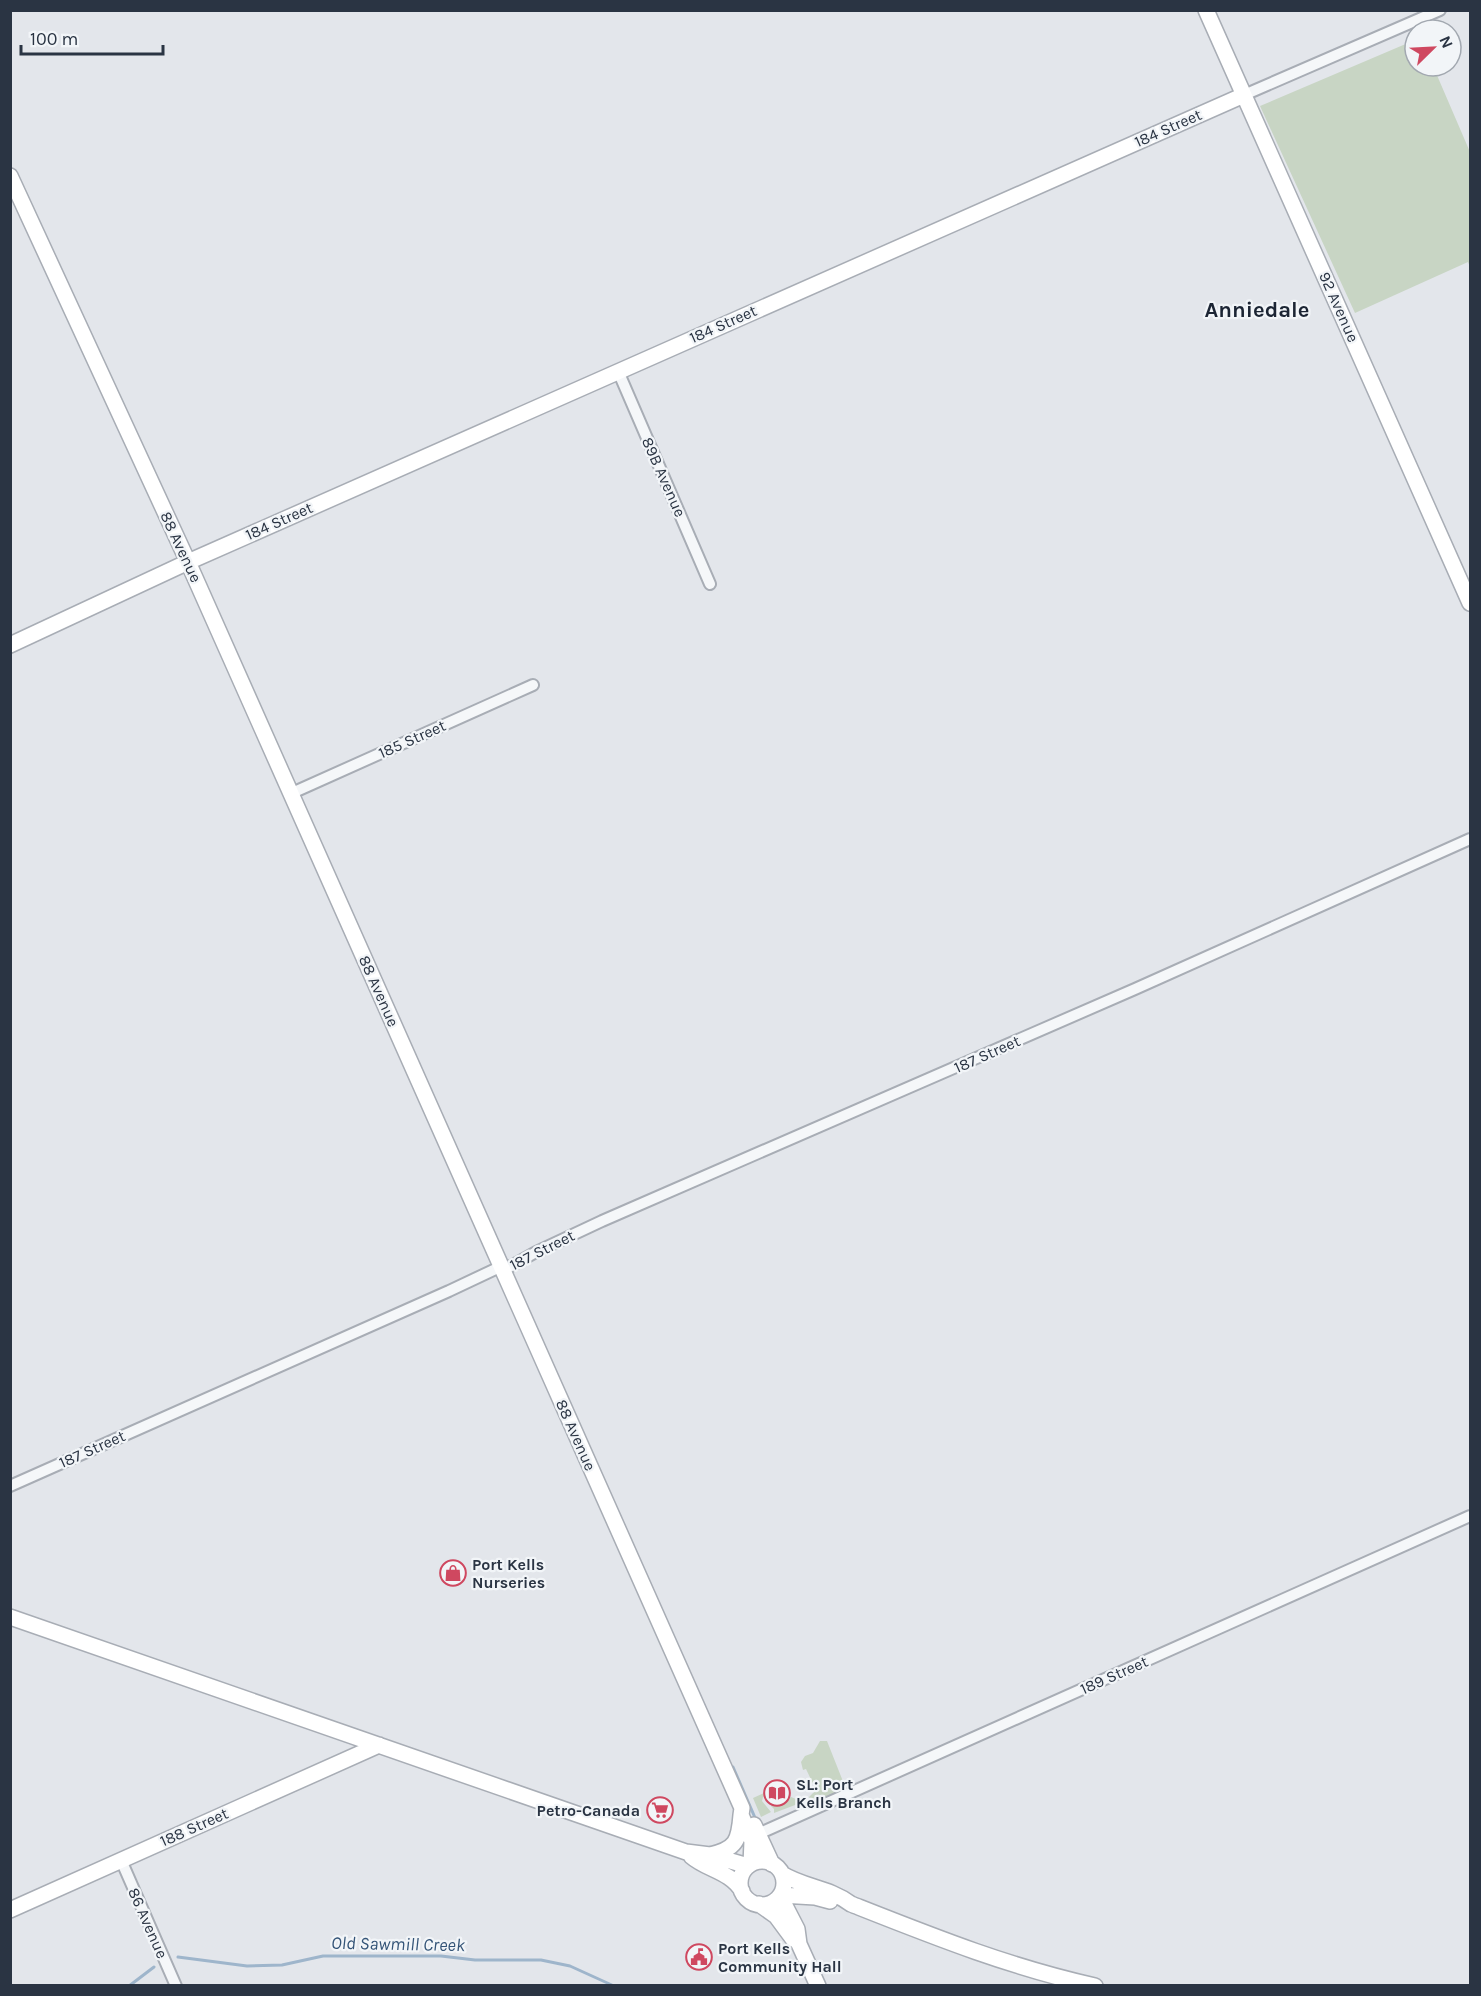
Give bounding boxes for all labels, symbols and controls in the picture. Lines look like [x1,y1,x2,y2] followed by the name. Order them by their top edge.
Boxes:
[21,18,164,56] scale bar
[1403,18,1463,78] north arrow
[30,28,78,50] text: 100 m
[1435,33,1457,51] text: N
[1131,105,1205,151] street label: 184 Street
[1315,269,1363,345] street label: 92 Avenue
[1205,297,1309,323] district label: Anniedale
[686,301,760,347] street label: 184 Street
[638,434,690,520] street label: 89B Avenue
[242,498,316,544] street label: 184 Street
[156,508,206,586] street label: 88 Avenue
[375,716,449,762] street label: 185 Street
[355,952,403,1030] street label: 88 Avenue
[951,1031,1023,1077] street label: 187 Street
[506,1226,578,1274] street label: 187 Street
[552,1396,600,1474] street label: 88 Avenue
[56,1426,128,1472] street label: 187 Street
[472,1555,545,1592] place label: Port Kells Nurseries
[438,1558,468,1588] shop icon: Port Kells Nurseries
[1077,1652,1151,1698] street label: 189 Street
[796,1775,892,1812] place label: SL: Port Kells Branch
[762,1778,792,1808] library icon: SL: Port Kells Branch
[645,1795,675,1825] supermarket icon: Petro-Canada
[537,1801,640,1820] place label: Petro-Canada
[157,1804,231,1850] street label: 188 Street
[124,1885,172,1961] street label: 86 Avenue
[331,1932,466,1956] water label: Old Sawmill Creek
[718,1939,842,1976] place label: Port Kells Community Hall
[684,1942,714,1972] public building icon: Port Kells Community Hall

